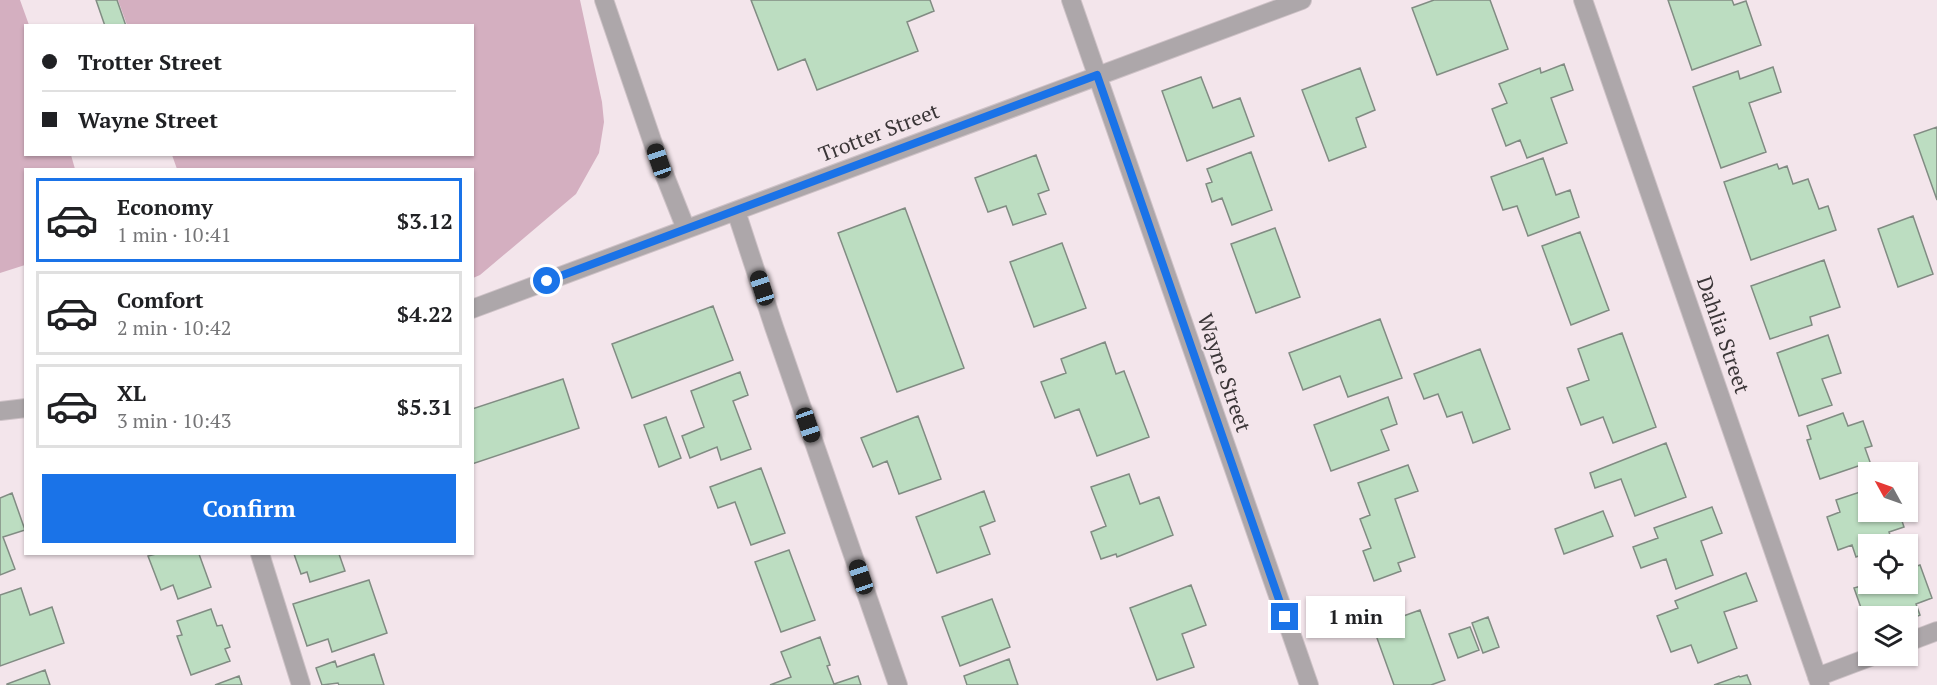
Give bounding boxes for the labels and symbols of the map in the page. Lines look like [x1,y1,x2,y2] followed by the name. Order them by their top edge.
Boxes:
[814,96,943,168] street label: Trotter Street
[645,141,673,181] car
[533,267,560,294] route start
[748,268,776,308] car
[1691,272,1757,397] street label: Dahlia Street
[1192,310,1258,436] street label: Wayne Street
[794,405,822,445] car
[1858,462,1918,522] north arrow
[847,557,875,597] car
[1306,596,1405,638] callout: 1 min
[1271,603,1298,630] route end

